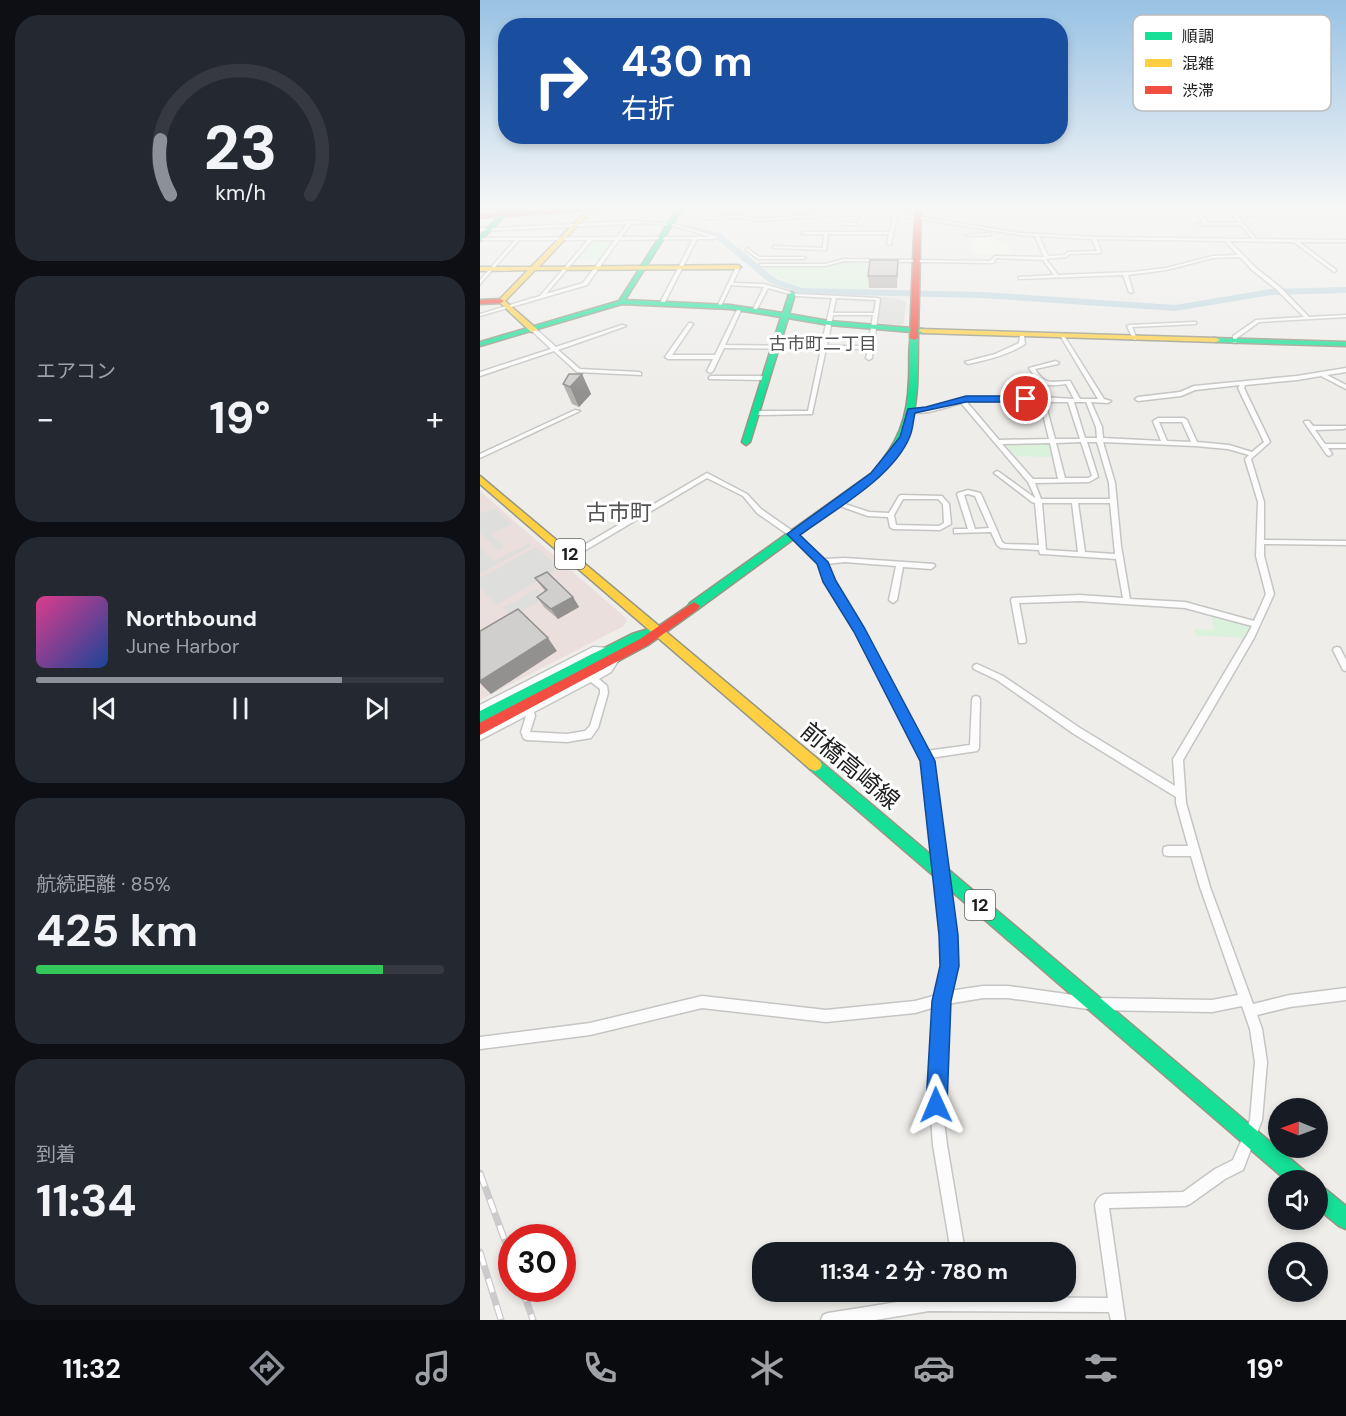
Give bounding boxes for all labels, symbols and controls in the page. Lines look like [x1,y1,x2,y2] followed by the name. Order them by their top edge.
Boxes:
[1133,15,1331,111] legend
[1182,26,1214,47] text: 順調
[621,34,753,89] text: 430 m
[522,42,600,120] icon: right
[1182,53,1214,74] text: 混雑
[1182,80,1214,101] text: 渋滞
[621,91,675,126] text: 右折
[203,107,277,188] text: 23
[215,179,265,207] text: km/h
[769,332,877,356] district label: 古市町二丁目
[36,358,116,384] text: エアコン
[1000,373,1051,424] pin
[1009,382,1042,415] icon: arrive
[209,388,271,447] text: 19°
[36,397,54,440] text: −
[426,397,444,440] text: +
[586,498,652,527] district label: 古市町
[555,539,585,569] road number: 12
[126,604,257,633] text: Northbound
[126,633,239,659] text: June Harbor
[88,692,121,725] icon: previous
[224,692,257,725] icon: pause
[360,692,393,725] icon: next
[794,715,906,816] street label: 前橋高崎線
[36,871,171,897] text: 航続距離 · 85%
[965,890,995,920] road number: 12
[36,901,198,960] text: 425 km
[904,1073,968,1137] position arrow
[1268,1098,1328,1158] north arrow
[1268,1098,1328,1302] map controls
[36,1141,76,1167] text: 到着
[1268,1170,1328,1230] button: sound
[36,1171,137,1230] text: 11:34
[498,1224,576,1302] speed limit sign: 30
[1268,1242,1328,1302] button: search
[820,1257,1008,1286] text: 11:34 · 2 分 · 780 m
[246,1347,288,1389] icon: directions
[412,1347,454,1389] icon: music
[579,1347,621,1389] icon: phone
[746,1347,788,1389] icon: climate
[913,1347,955,1389] icon: car
[1080,1347,1122,1389] icon: filters
[62,1351,121,1386] text: 11:32
[1247,1351,1283,1386] text: 19°

